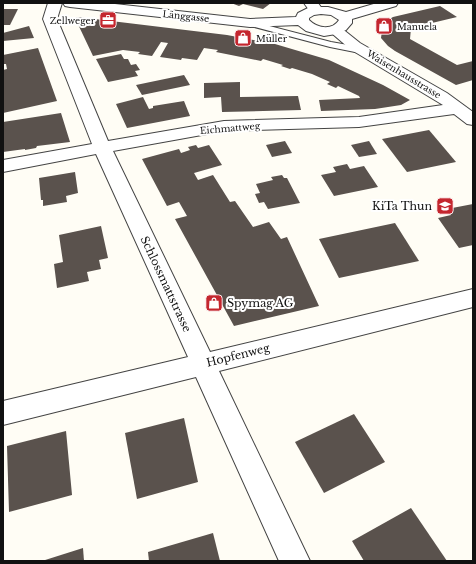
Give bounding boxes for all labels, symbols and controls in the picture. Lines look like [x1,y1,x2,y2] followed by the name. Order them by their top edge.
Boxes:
[162,8,210,24] street label: Länggasse
[98,10,118,30] office icon: Zellweger
[50,15,96,26] place label: Zellweger
[374,16,394,36] shop icon: Manuela
[397,21,437,32] place label: Manuela
[233,28,253,48] shop icon: Müller
[256,33,288,44] place label: Müller
[364,47,443,101] street label: Waisenhausstrasse
[200,120,261,136] street label: Eichmattweg
[435,196,455,216] school or university icon: KiTa Thun
[372,199,432,213] place label: KiTa Thun
[138,234,194,334] street label: Schlossmattstrasse
[204,293,224,313] shop icon: Spymag AG
[227,296,294,310] place label: Spymag AG
[205,340,271,370] street label: Hopfenweg

